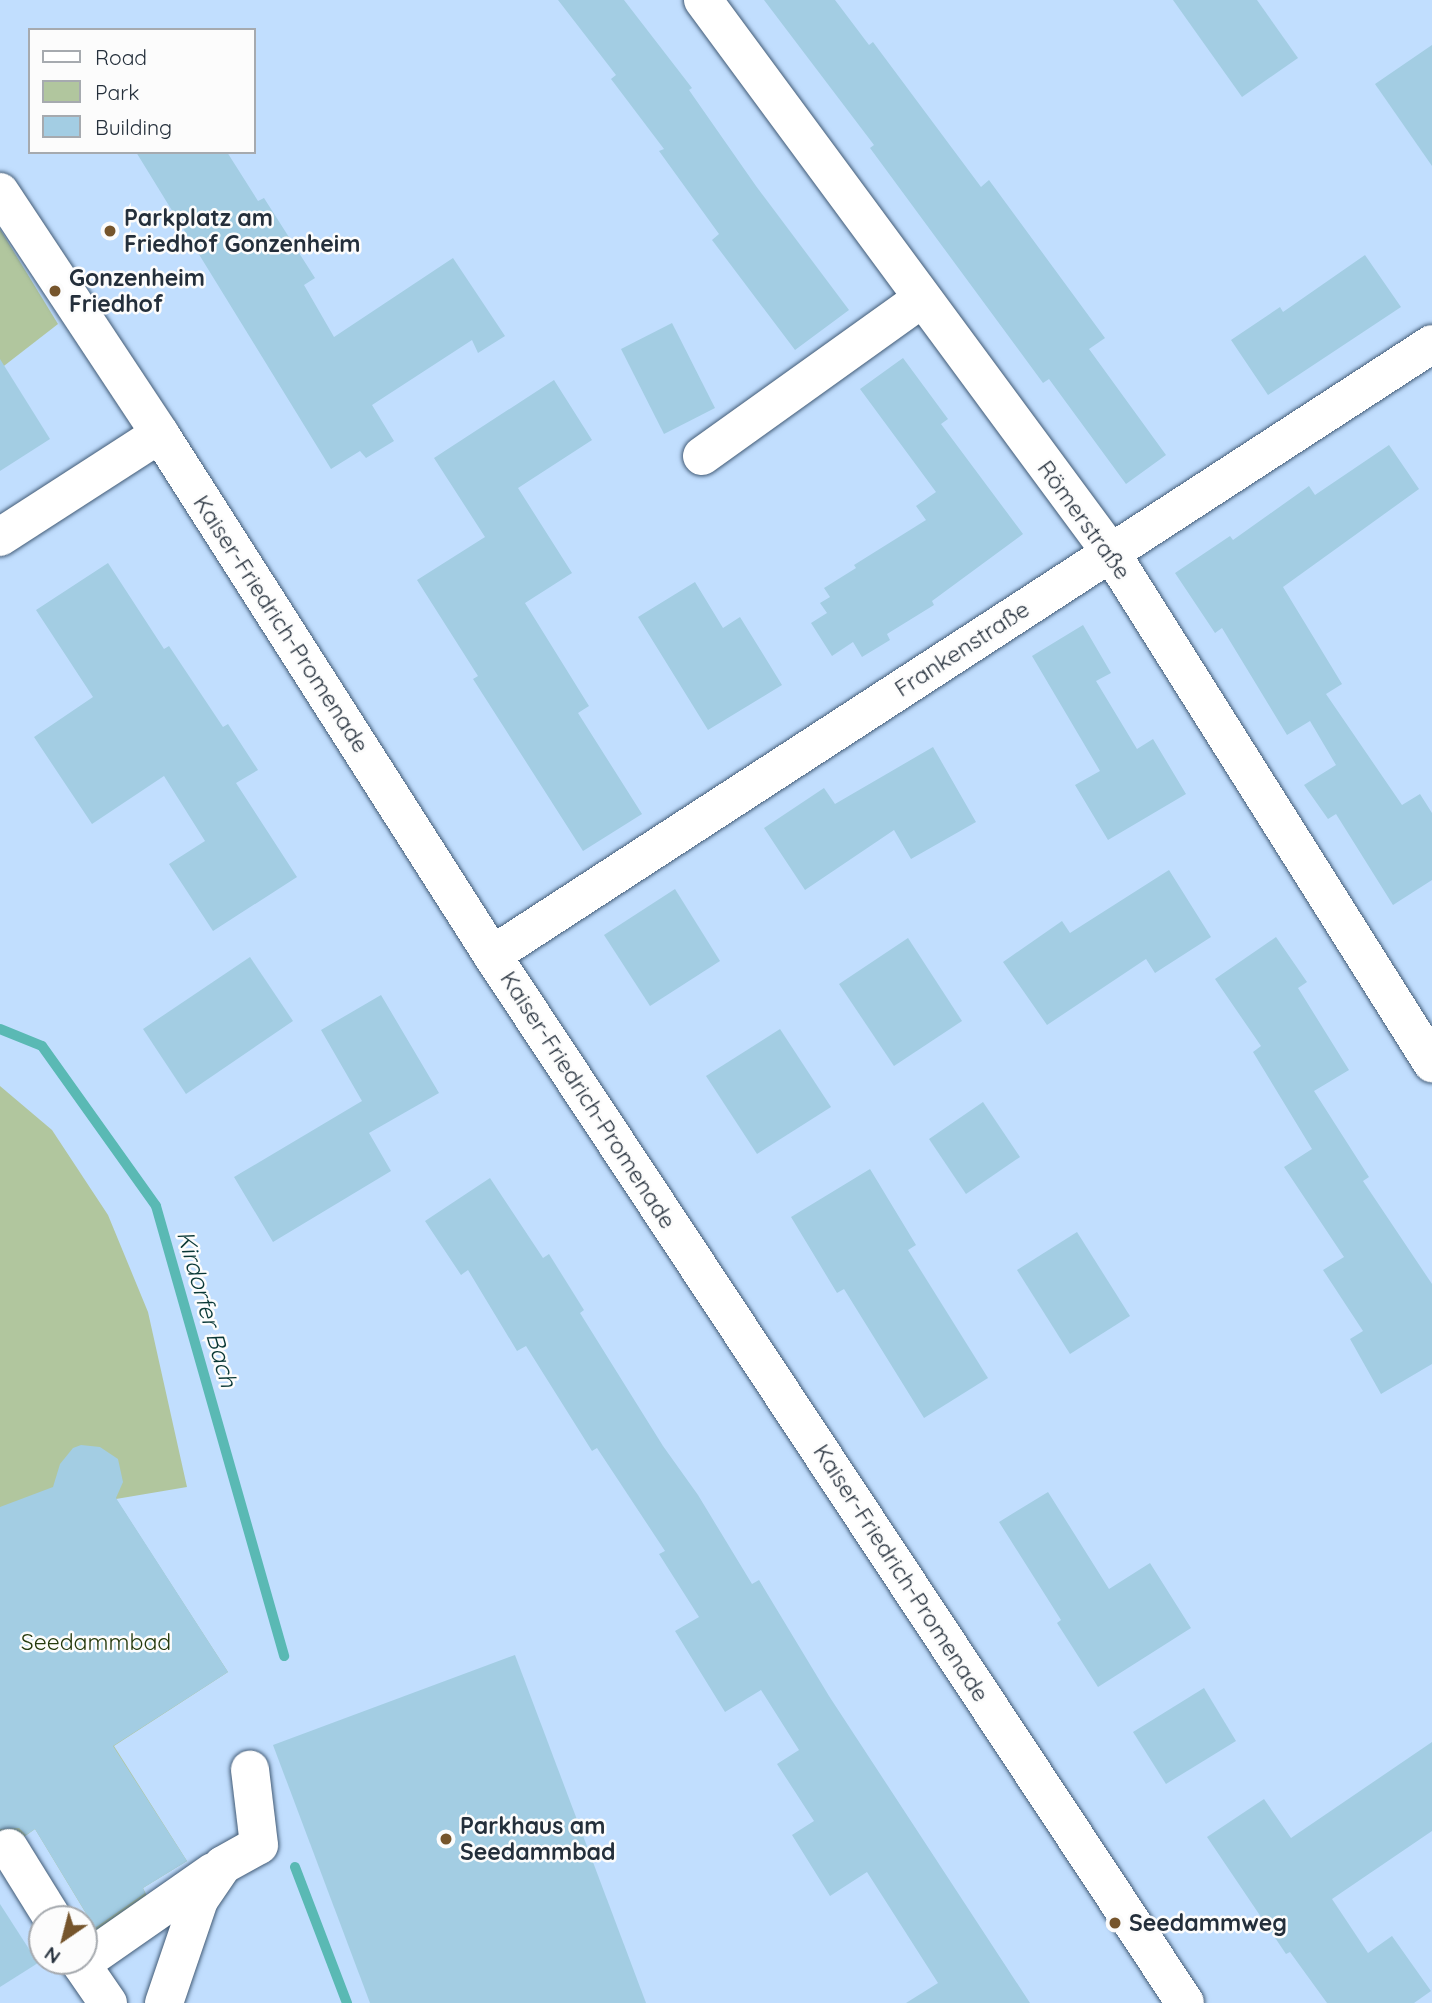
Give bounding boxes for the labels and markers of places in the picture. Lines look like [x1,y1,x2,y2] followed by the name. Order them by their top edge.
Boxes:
[124,204,360,258] place label: Parkplatz am Friedhof Gonzenheim
[102,223,118,239] marker: Parkplatz am Friedhof Gonzenheim
[69,264,205,318] place label: Gonzenheim Friedhof
[47,283,63,299] marker: Gonzenheim Friedhof
[460,1812,616,1866] place label: Parkhaus am Seedammbad
[438,1831,454,1847] marker: Parkhaus am Seedammbad
[1129,1909,1287,1937] place label: Seedammweg
[1107,1915,1123,1931] marker: Seedammweg

